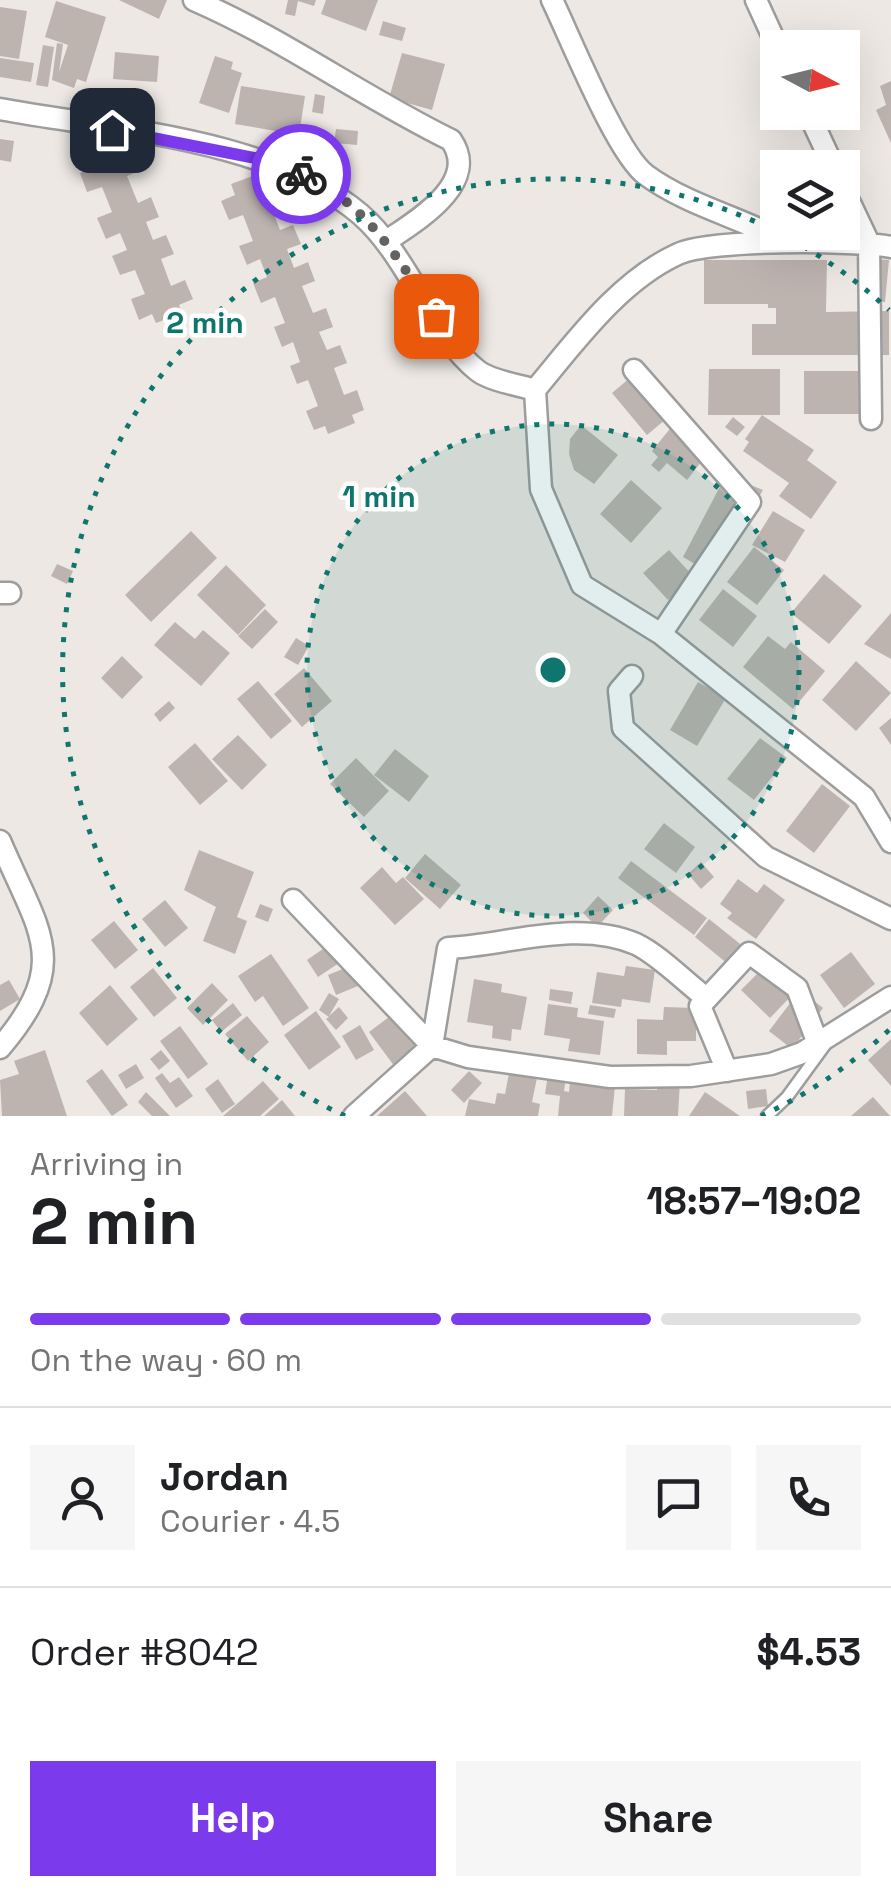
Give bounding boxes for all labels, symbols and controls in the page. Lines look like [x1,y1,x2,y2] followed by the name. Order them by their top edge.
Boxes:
[760,30,860,130] north arrow
[760,30,860,250] map controls
[70,88,155,173] pin
[85,103,140,158] icon: home
[251,124,351,224] courier
[274,147,329,202] icon: bike
[760,150,860,250] button: layers
[394,274,479,359] pin
[409,289,464,344] icon: bag
[166,303,244,342] text: 2 min
[342,477,416,516] text: 1 min
[535,652,571,688] centre of rings
[30,1144,183,1184] text: Arriving in
[647,1177,861,1225] text: 18:57–19:02
[30,1180,198,1263] text: 2 min
[30,1340,302,1380] text: On the way · 60 m
[30,1445,135,1550] button: person
[626,1445,731,1550] button: chat
[756,1445,861,1550] button: phone
[160,1453,289,1501] text: Jordan
[160,1501,341,1541] text: Courier · 4.5
[30,1628,259,1676] text: Order #8042
[757,1628,861,1676] text: $4.53
[30,1761,436,1876] button: Help
[456,1761,861,1876] button: Share

